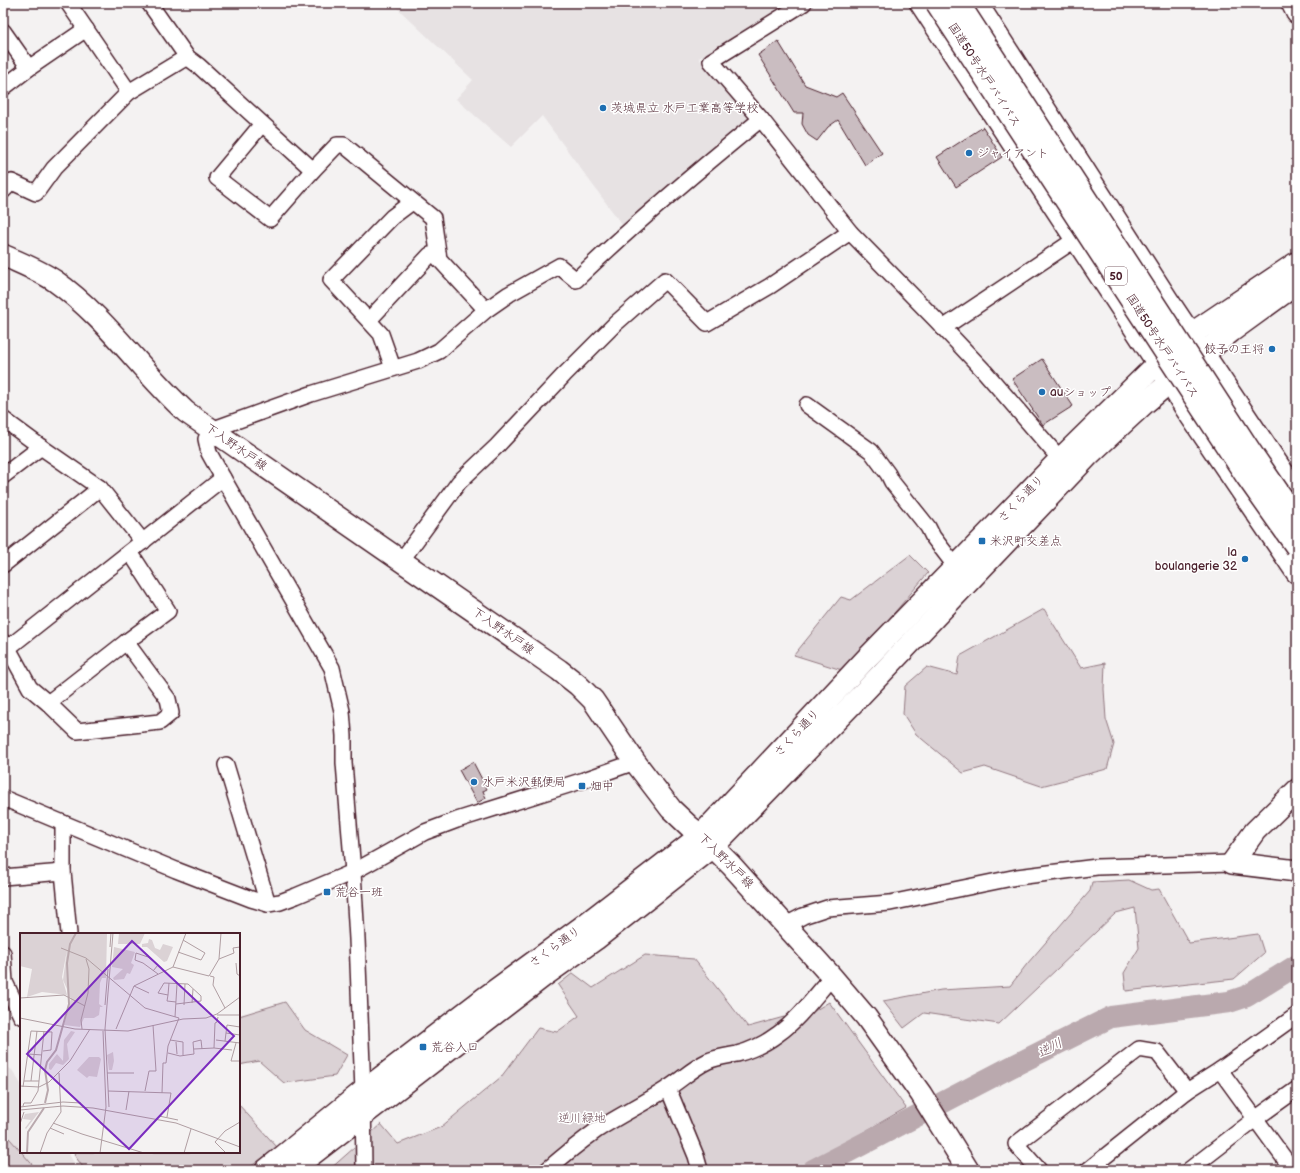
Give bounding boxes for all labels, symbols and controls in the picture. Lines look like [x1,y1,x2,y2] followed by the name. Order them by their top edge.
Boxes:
[945,20,1023,130] street label: 国道50号水戸バイパス
[611,101,758,116] place label: 茨城県立 水戸工業高等学校
[598,103,608,113] marker: 茨城県立 水戸工業高等学校
[977,146,1049,161] place label: ジャイアント
[964,148,974,158] marker: ジャイアント
[1105,267,1127,285] road number: 50
[1123,291,1201,401] street label: 国道50号水戸バイパス
[1204,342,1264,357] place label: 餃子の王将
[1267,344,1277,354] marker: 餃子の王将
[1050,385,1111,400] place label: auショップ
[1037,387,1047,397] marker: auショップ
[202,420,270,474] street label: 下入野水戸線
[995,472,1047,526] street label: さくら通り
[990,534,1062,549] place label: 米沢町交差点
[977,536,987,546] marker: 米沢町交差点
[1155,545,1237,574] place label: la boulangerie 32
[1240,554,1250,564] marker: la boulangerie 32
[469,604,537,658] street label: 下入野水戸線
[771,706,823,760] street label: さくら通り
[482,775,566,790] place label: 水戸米沢郵便局
[469,777,479,787] marker: 水戸米沢郵便局
[590,779,614,794] place label: 畑中
[577,781,587,791] marker: 畑中
[695,830,757,892] street label: 下入野水戸線
[335,885,383,900] place label: 荒谷一班
[322,887,332,897] marker: 荒谷一班
[526,923,584,971] street label: さくら通り
[20,933,240,1153] inset map
[1035,1035,1065,1061] water label: 逆川
[431,1040,479,1055] place label: 荒谷入口
[418,1042,428,1052] marker: 荒谷入口
[558,1111,606,1126] park label: 逆川緑地

